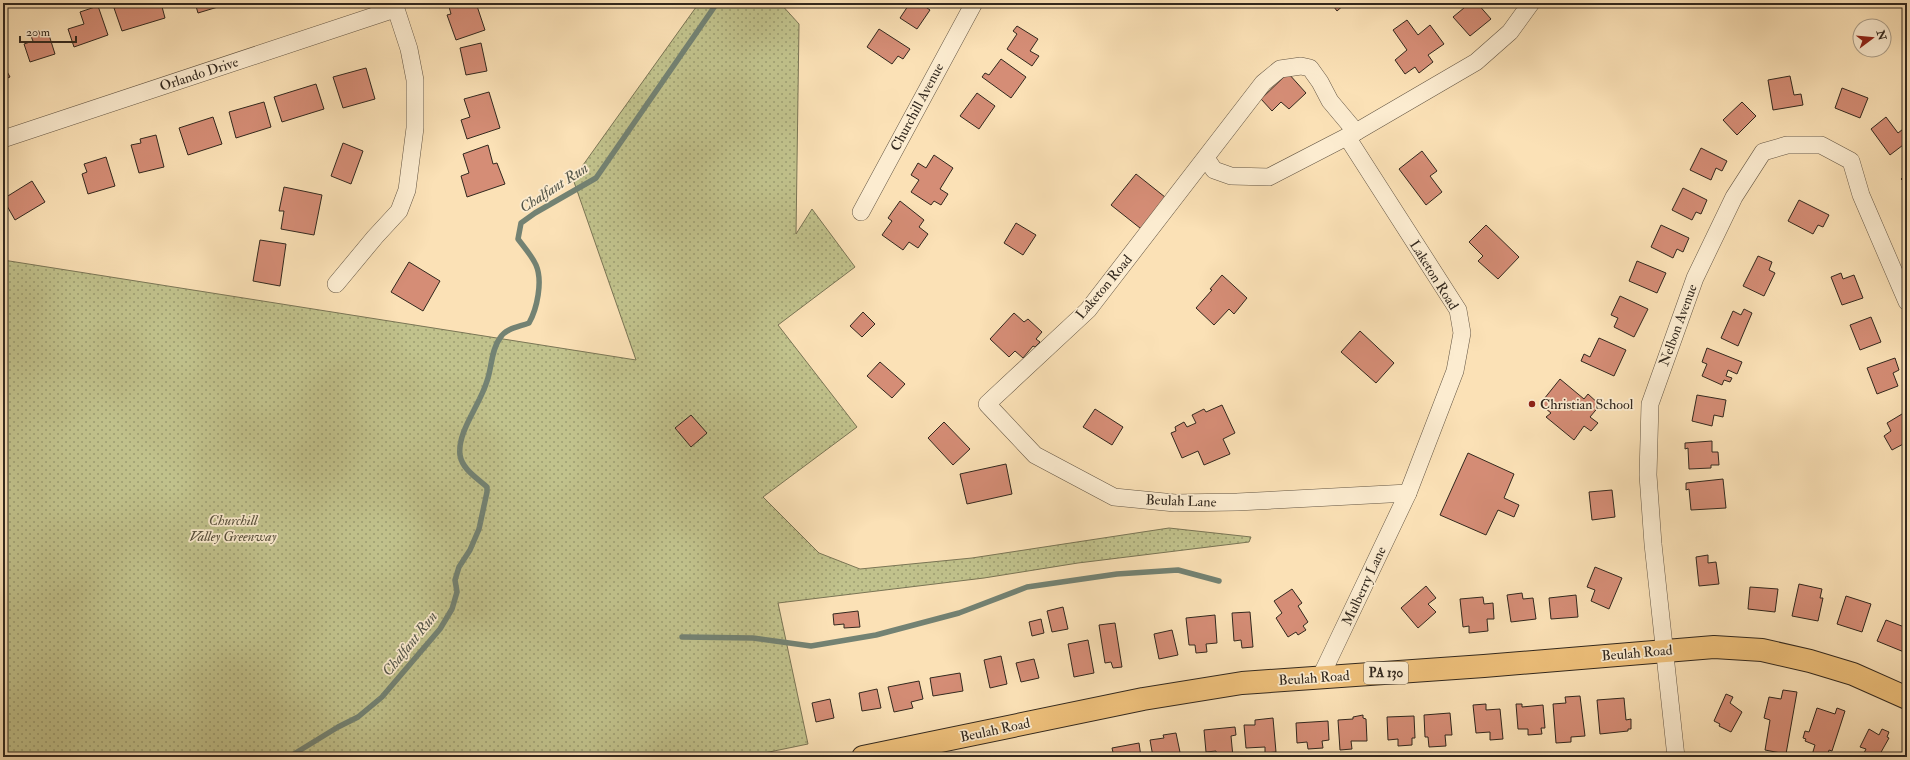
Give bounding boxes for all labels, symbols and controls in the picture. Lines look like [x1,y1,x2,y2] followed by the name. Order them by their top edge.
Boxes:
[20,18,76,44] scale bar
[1852,18,1892,58] north arrow
[26,25,51,40] text: 20 m
[1873,28,1889,43] text: N
[158,53,241,95] street label: Orlando Drive
[887,60,947,154] street label: Churchill Avenue
[516,159,592,217] water label: Chalfant Run
[1406,237,1462,313] street label: Laketon Road
[1072,251,1136,323] street label: Laketon Road
[1655,282,1701,368] street label: Nelbon Avenue
[1540,396,1634,413] place label: Christian School
[1527,399,1537,409] marker: Christian School
[1145,491,1217,511] street label: Beulah Lane
[189,512,277,545] park label: Churchill Valley Greenway
[1338,544,1391,629] street label: Mulberry Lane
[378,608,442,680] water label: Chalfant Run
[1601,641,1673,665] street label: Beulah Road
[1364,662,1408,684] road number: PA 130
[1278,667,1350,689] street label: Beulah Road
[958,714,1032,746] street label: Beulah Road

